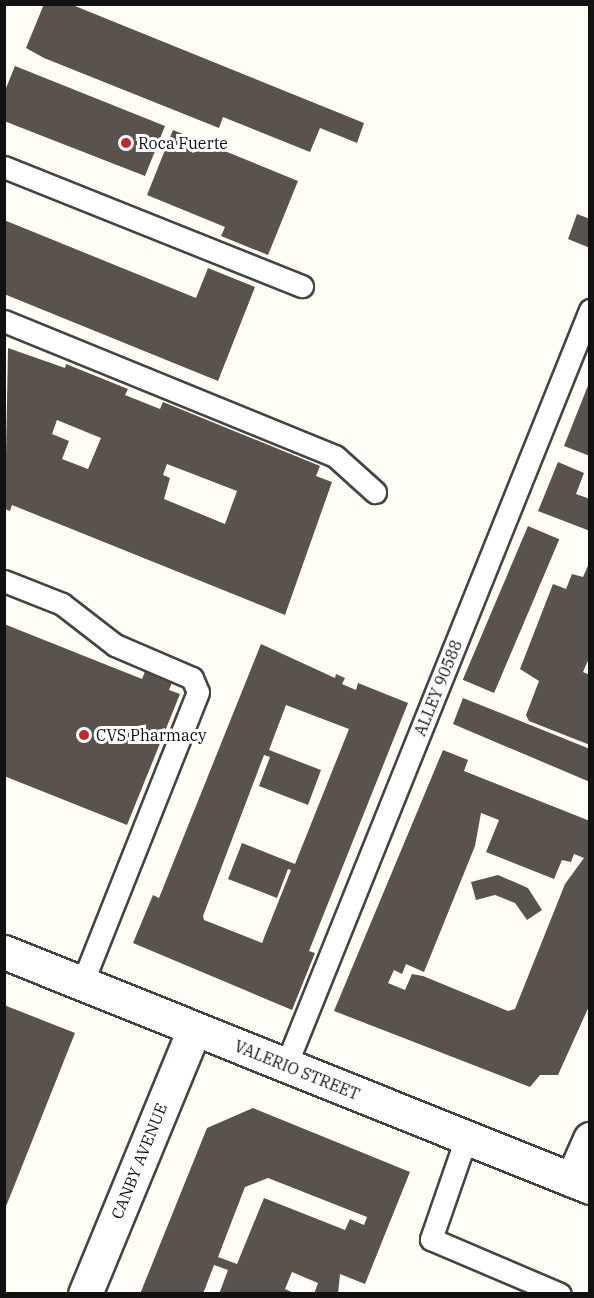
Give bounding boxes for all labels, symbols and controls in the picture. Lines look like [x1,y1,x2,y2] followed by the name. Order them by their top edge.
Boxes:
[138,133,228,153] place label: Roca Fuerte
[119,136,133,150] marker: Roca Fuerte
[410,637,466,739] street label: ALLEY 90588
[96,725,207,745] place label: CVS Pharmacy
[77,728,91,742] marker: CVS Pharmacy
[232,1036,362,1104] street label: VALERIO STREET
[107,1100,171,1222] street label: CANBY AVENUE

